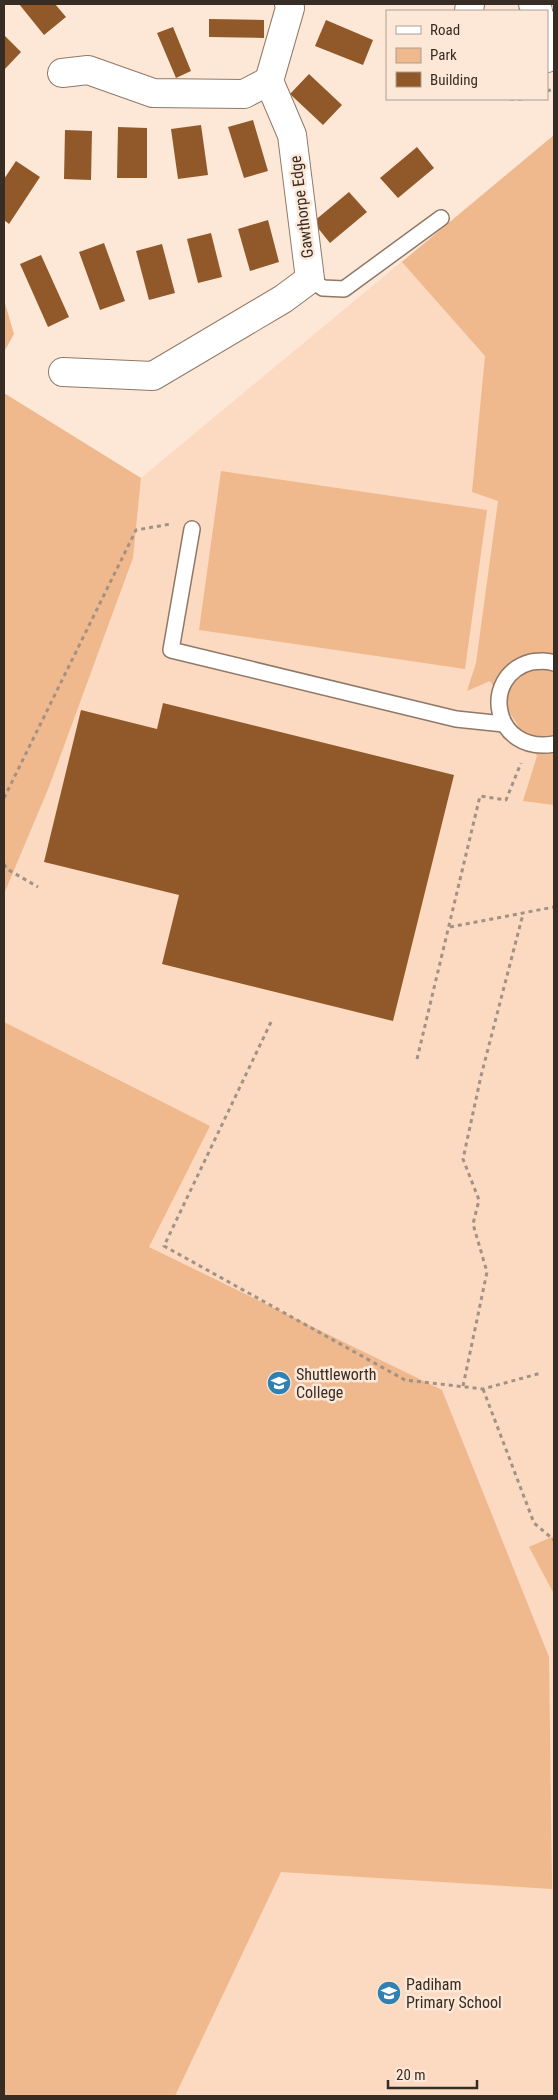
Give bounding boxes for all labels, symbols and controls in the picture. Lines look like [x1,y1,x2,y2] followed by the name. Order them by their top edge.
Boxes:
[386,10,548,100] legend
[430,21,460,39] text: Road
[430,46,457,64] text: Park
[430,71,478,89] text: Building
[286,155,317,259] street label: Gawthorpe Edge
[296,1365,377,1402] place label: Shuttleworth College
[266,1370,292,1396] school or university icon: Shuttleworth College
[406,1975,502,2012] place label: Padiham Primary School
[376,1980,402,2006] school or university icon: Padiham Primary School
[388,2058,477,2090] scale bar
[396,2066,426,2084] text: 20 m

